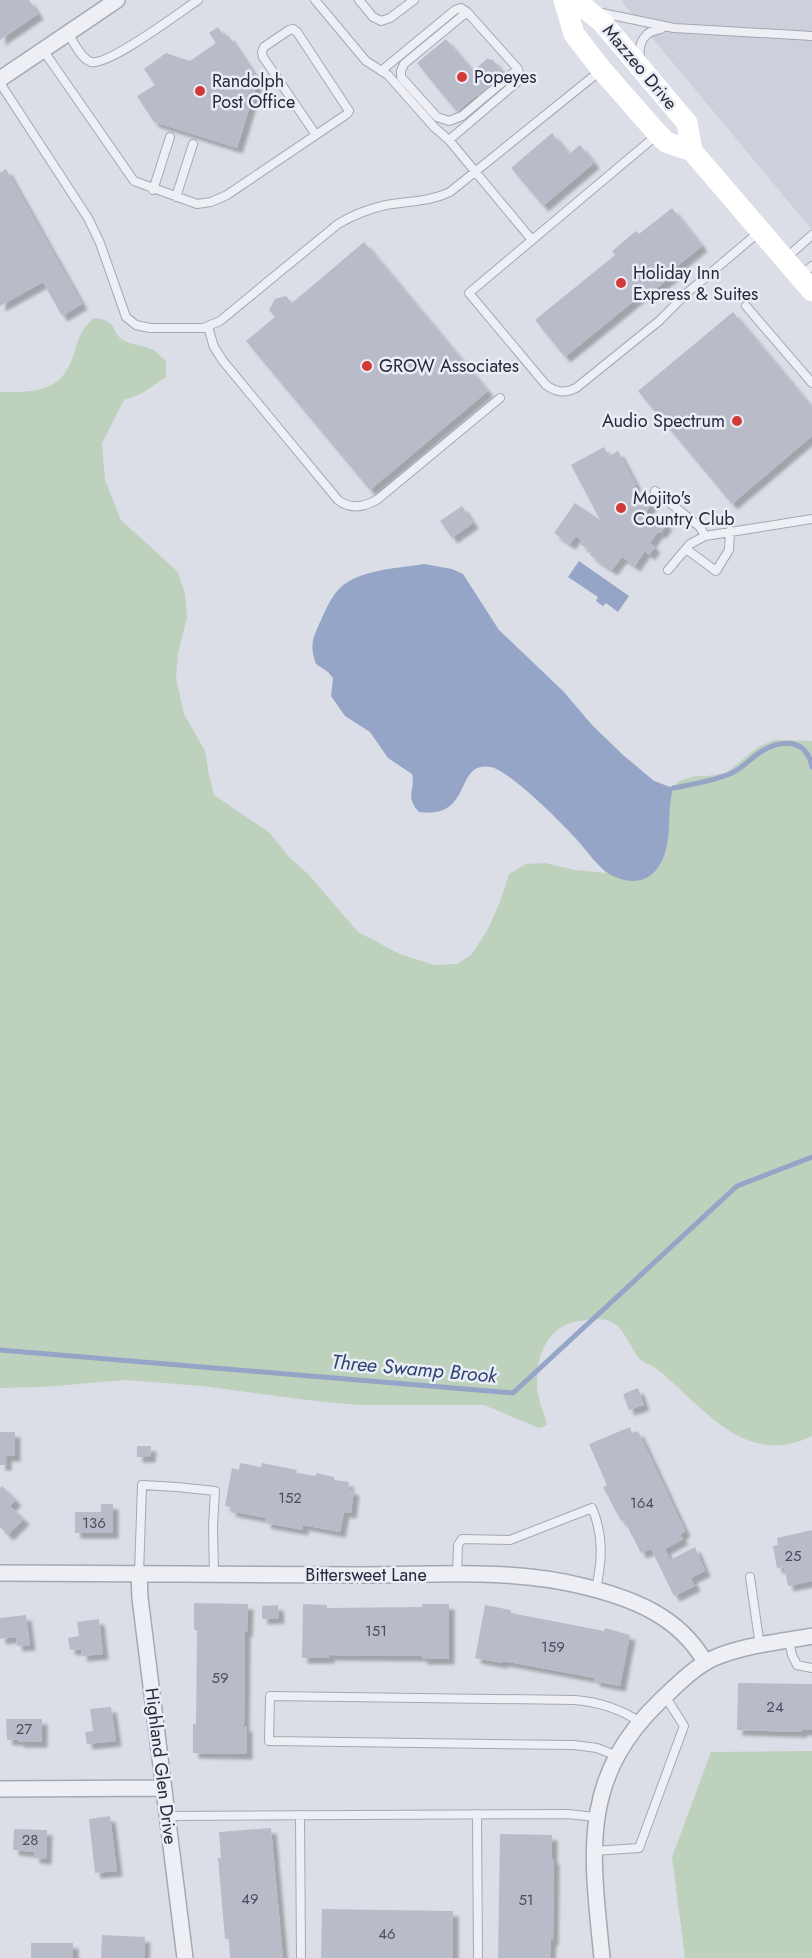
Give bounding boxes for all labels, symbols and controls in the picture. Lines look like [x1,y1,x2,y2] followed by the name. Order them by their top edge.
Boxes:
[596,19,684,115] street label: Mazzeo Drive
[474,64,537,90] place label: Popeyes
[212,68,295,115] place label: Randolph Post Office
[455,70,469,84] marker: Popeyes
[193,84,207,98] marker: Randolph Post Office
[633,260,758,307] place label: Holiday Inn Express & Suites
[614,276,628,290] marker: Holiday Inn Express & Suites
[379,353,519,379] place label: GROW Associates
[360,359,374,373] marker: GROW Associates
[602,408,725,434] place label: Audio Spectrum
[730,414,744,428] marker: Audio Spectrum
[633,485,735,532] place label: Mojito's Country Club
[614,501,628,515] marker: Mojito's Country Club
[330,1347,499,1391] water label: Three Swamp Brook
[278,1487,302,1509] house number: 152
[630,1492,654,1514] house number: 164
[82,1512,106,1534] house number: 136
[785,1545,802,1567] house number: 25
[305,1562,427,1588] street label: Bittersweet Lane
[365,1620,387,1642] house number: 151
[541,1636,565,1658] house number: 159
[211,1667,229,1689] house number: 59
[139,1686,183,1846] street label: Highland Glen Drive
[766,1696,784,1718] house number: 24
[16,1718,32,1740] house number: 27
[22,1829,38,1851] house number: 28
[241,1888,259,1910] house number: 49
[518,1889,534,1911] house number: 51
[378,1923,396,1945] house number: 46

